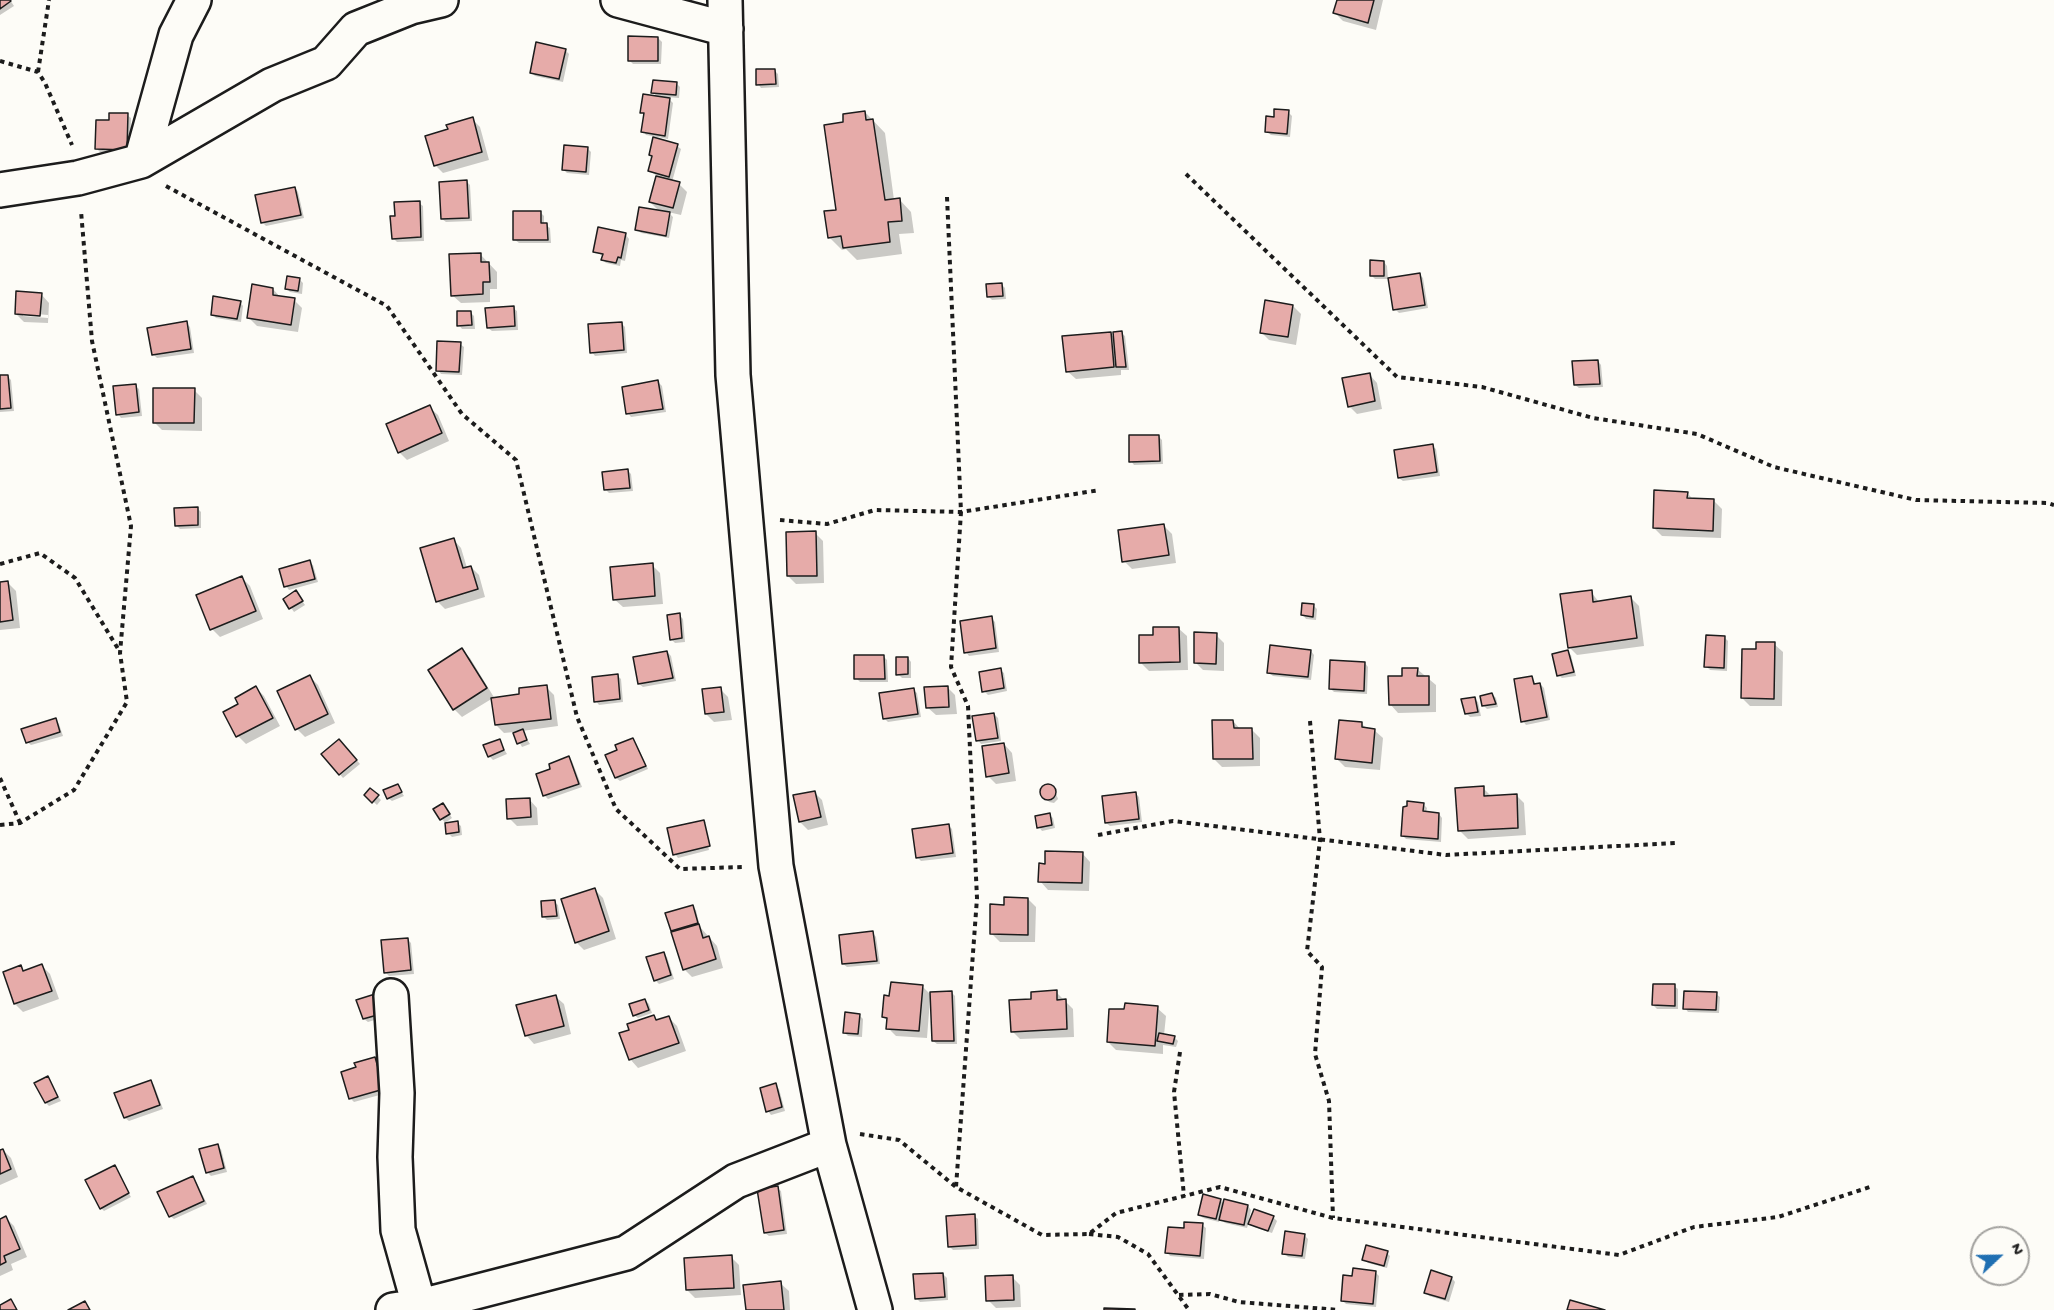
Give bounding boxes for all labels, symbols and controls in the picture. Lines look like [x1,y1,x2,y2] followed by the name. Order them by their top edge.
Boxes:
[1970,1226,2030,1286] north arrow
[2005,1241,2026,1258] text: N

